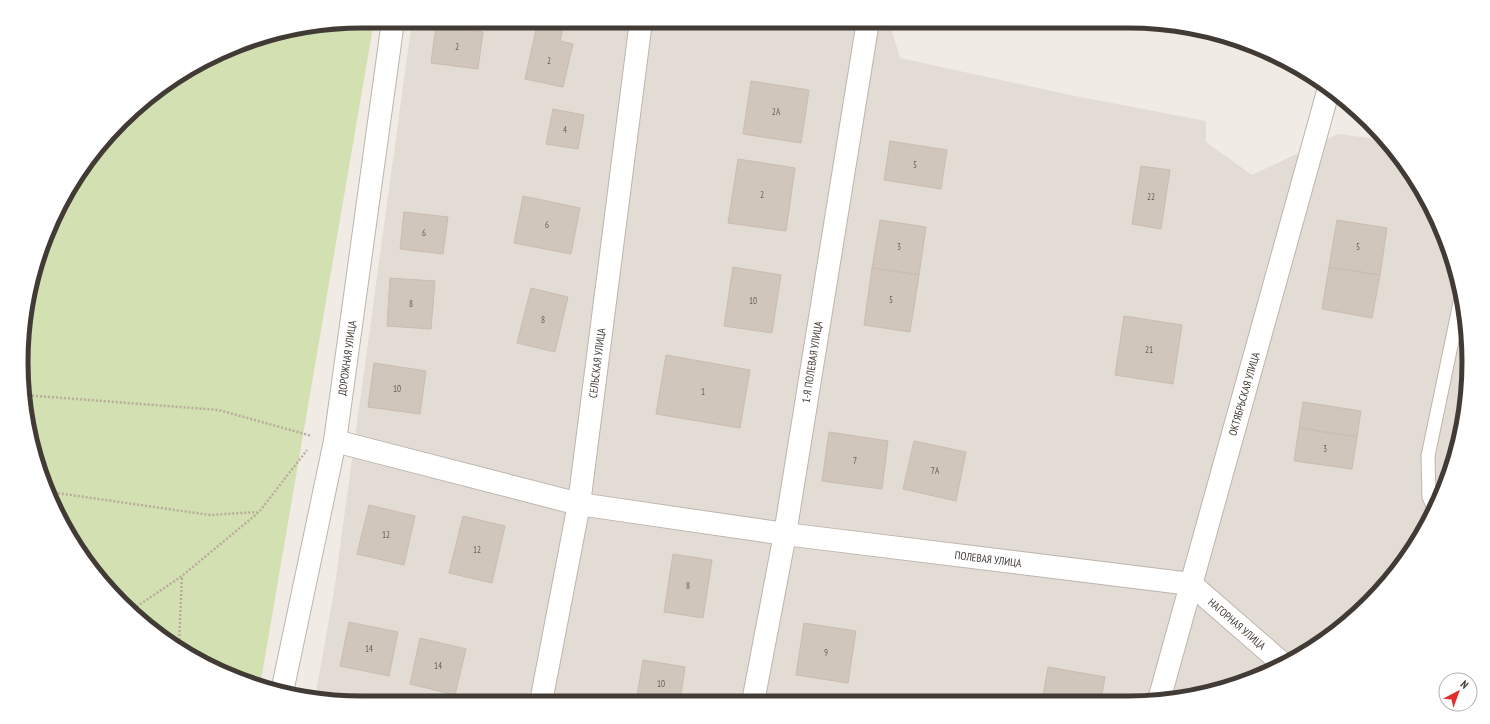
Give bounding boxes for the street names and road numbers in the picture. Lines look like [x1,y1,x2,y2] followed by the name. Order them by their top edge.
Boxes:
[335,319,359,396] street label: ДОРОЖНАЯ УЛИЦА
[799,319,826,404] street label: 1-Я ПОЛЕВАЯ УЛИЦА
[586,326,608,399] street label: СЕЛЬСКАЯ УЛИЦА
[1225,350,1263,437] street label: ОКТЯБРЬСКАЯ УЛИЦА
[954,548,1023,570] street label: ПОЛЕВАЯ УЛИЦА
[1205,595,1269,653] street label: НАГОРНАЯ УЛИЦА

